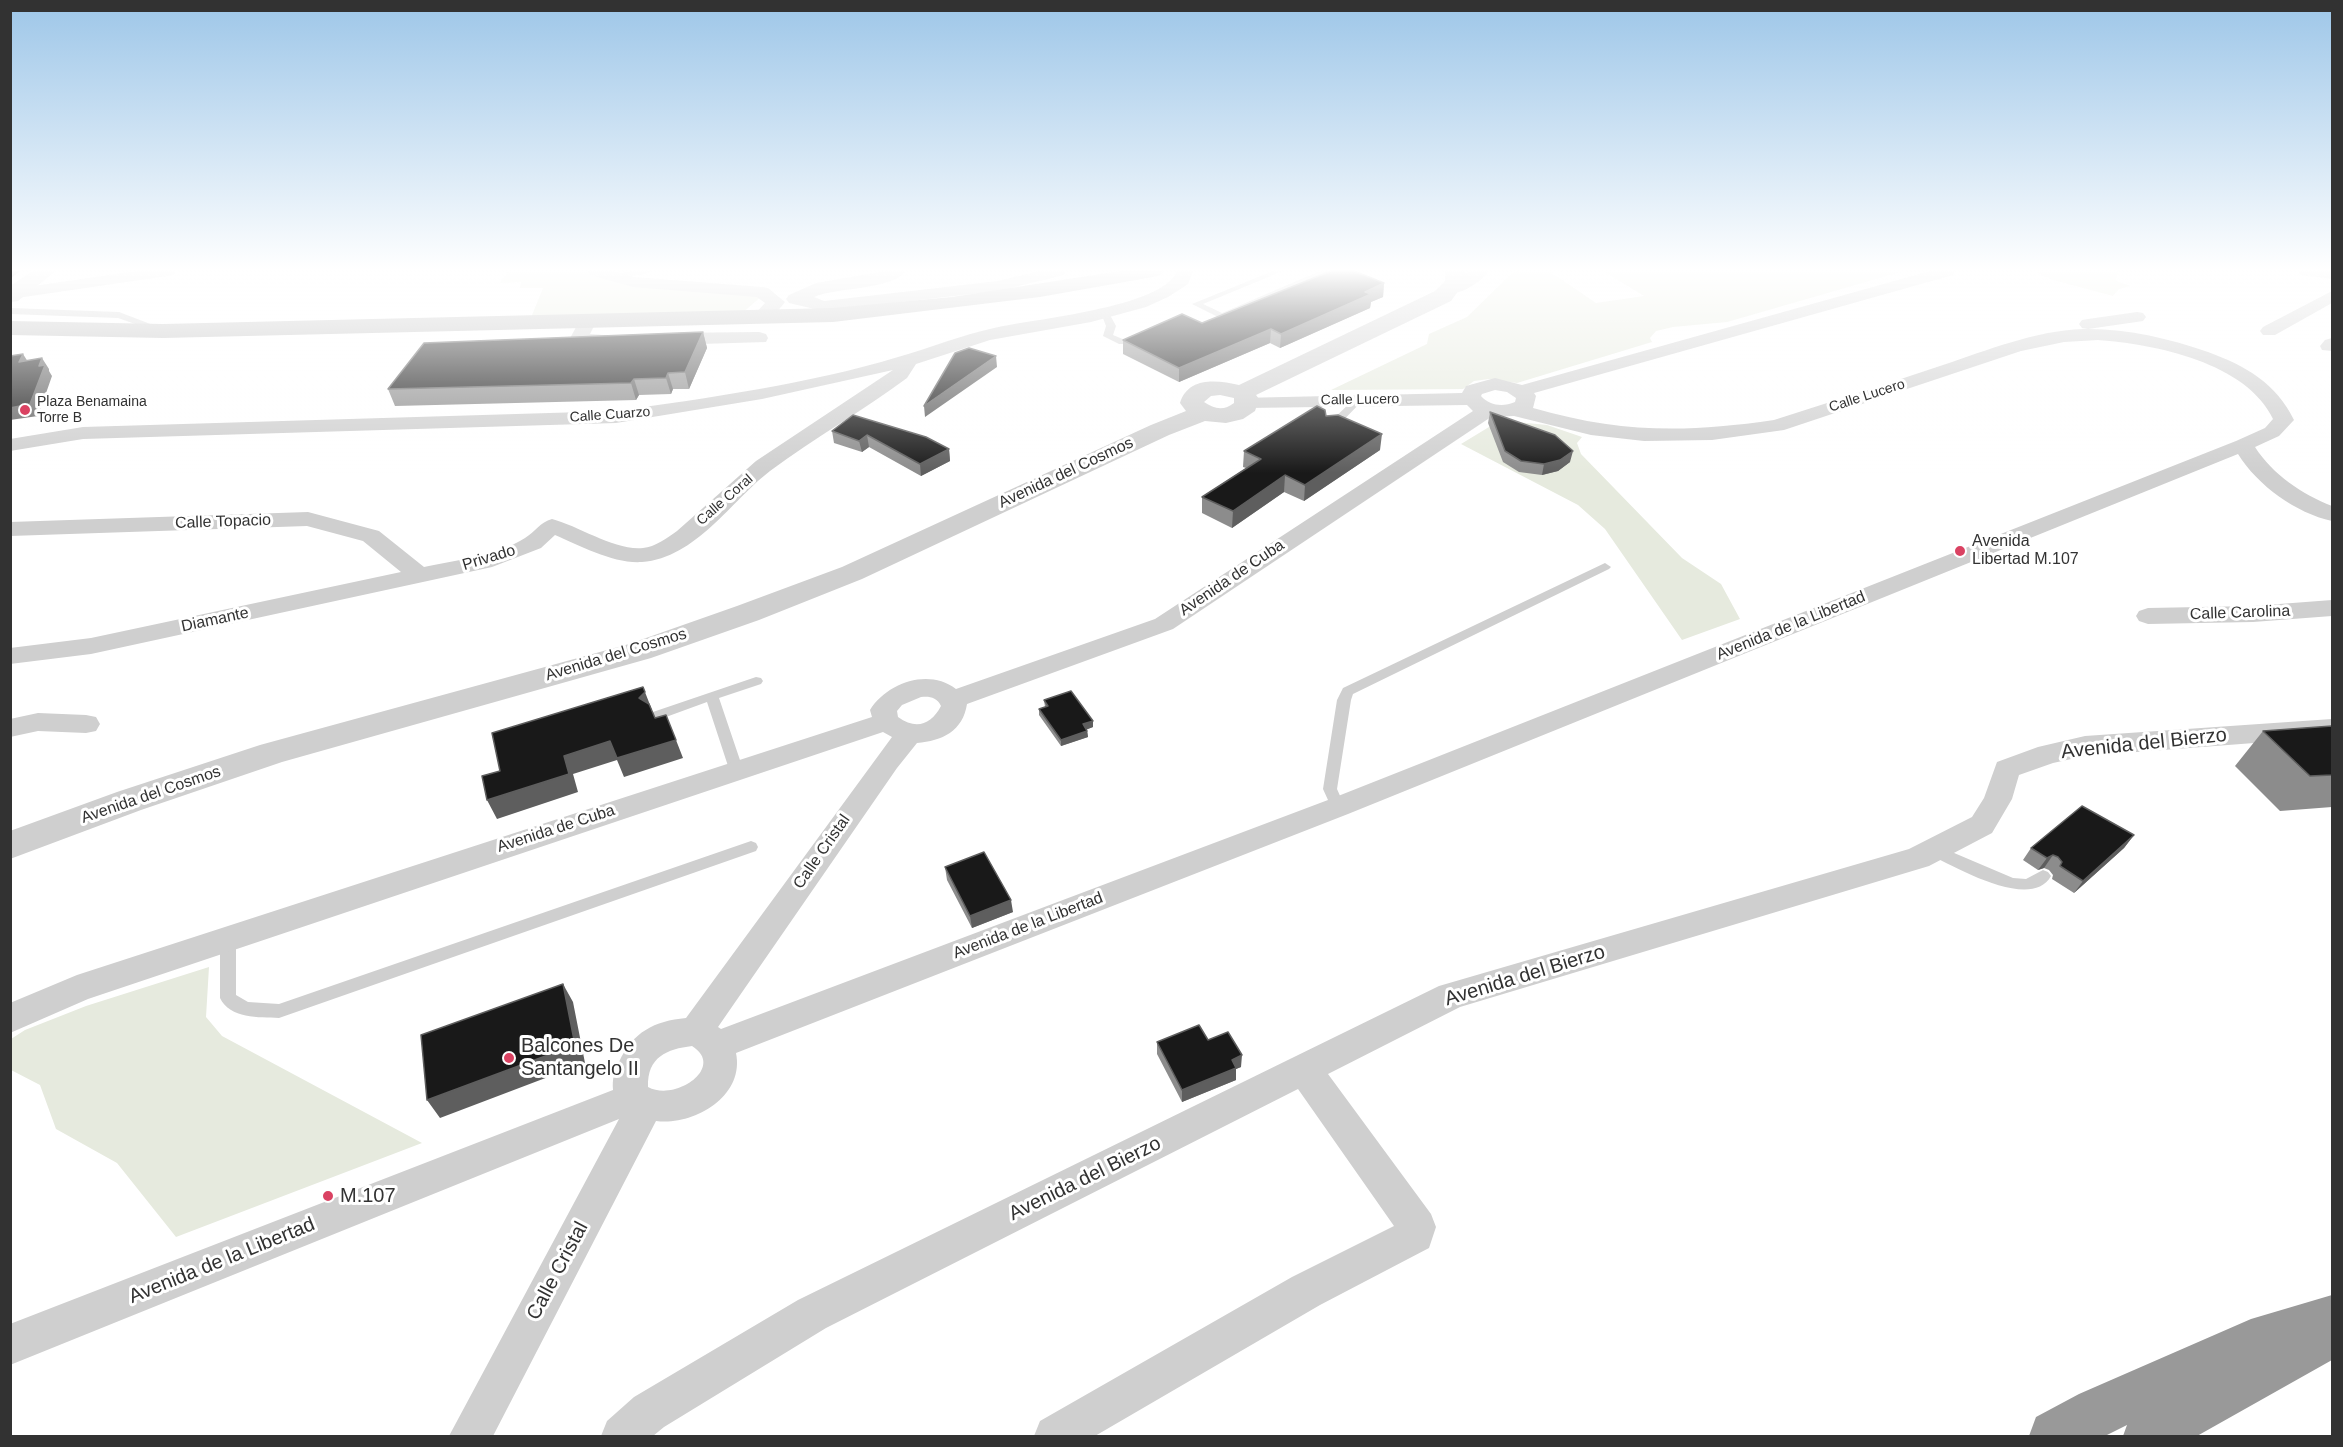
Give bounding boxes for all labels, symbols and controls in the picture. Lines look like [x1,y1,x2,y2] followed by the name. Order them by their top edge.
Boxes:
[1827,376,1907,416] street label: Calle Lucero
[1321,391,1399,409] street label: Calle Lucero
[37,394,147,426] place label: Plaza Benamaina Torre B
[18,403,32,417] marker: Plaza Benamaina Torre B
[569,404,651,426] street label: Calle Cuarzo
[996,433,1136,513] street label: Avenida del Cosmos
[693,471,757,529] street label: Calle Coral
[175,511,271,533] street label: Calle Topacio
[1972,532,2079,570] place label: Avenida Libertad M.107
[1176,536,1288,620] street label: Avenida de Cuba
[460,541,518,575] street label: Privado
[1953,544,1967,558] marker: Avenida Libertad M.107
[1714,587,1868,665] street label: Avenida de la Libertad
[2189,602,2291,624] street label: Calle Carolina
[180,603,250,637] street label: Diamante
[543,624,689,686] street label: Avenida del Cosmos
[2060,723,2228,765] street label: Avenida del Bierzo
[79,762,223,828] street label: Avenida del Cosmos
[495,801,617,857] street label: Avenida de Cuba
[789,811,855,893] street label: Calle Cristal
[950,889,1106,963] street label: Avenida de la Libertad
[1442,940,1608,1012] street label: Avenida del Bierzo
[521,1034,639,1081] place label: Balcones De Santangelo II
[502,1051,516,1065] marker: Balcones De Santangelo II
[1005,1132,1165,1226] street label: Avenida del Bierzo
[340,1184,396,1208] place label: M.107
[321,1189,335,1203] marker: M.107
[125,1213,319,1309] street label: Avenida de la Libertad
[522,1218,594,1324] street label: Calle Cristal

